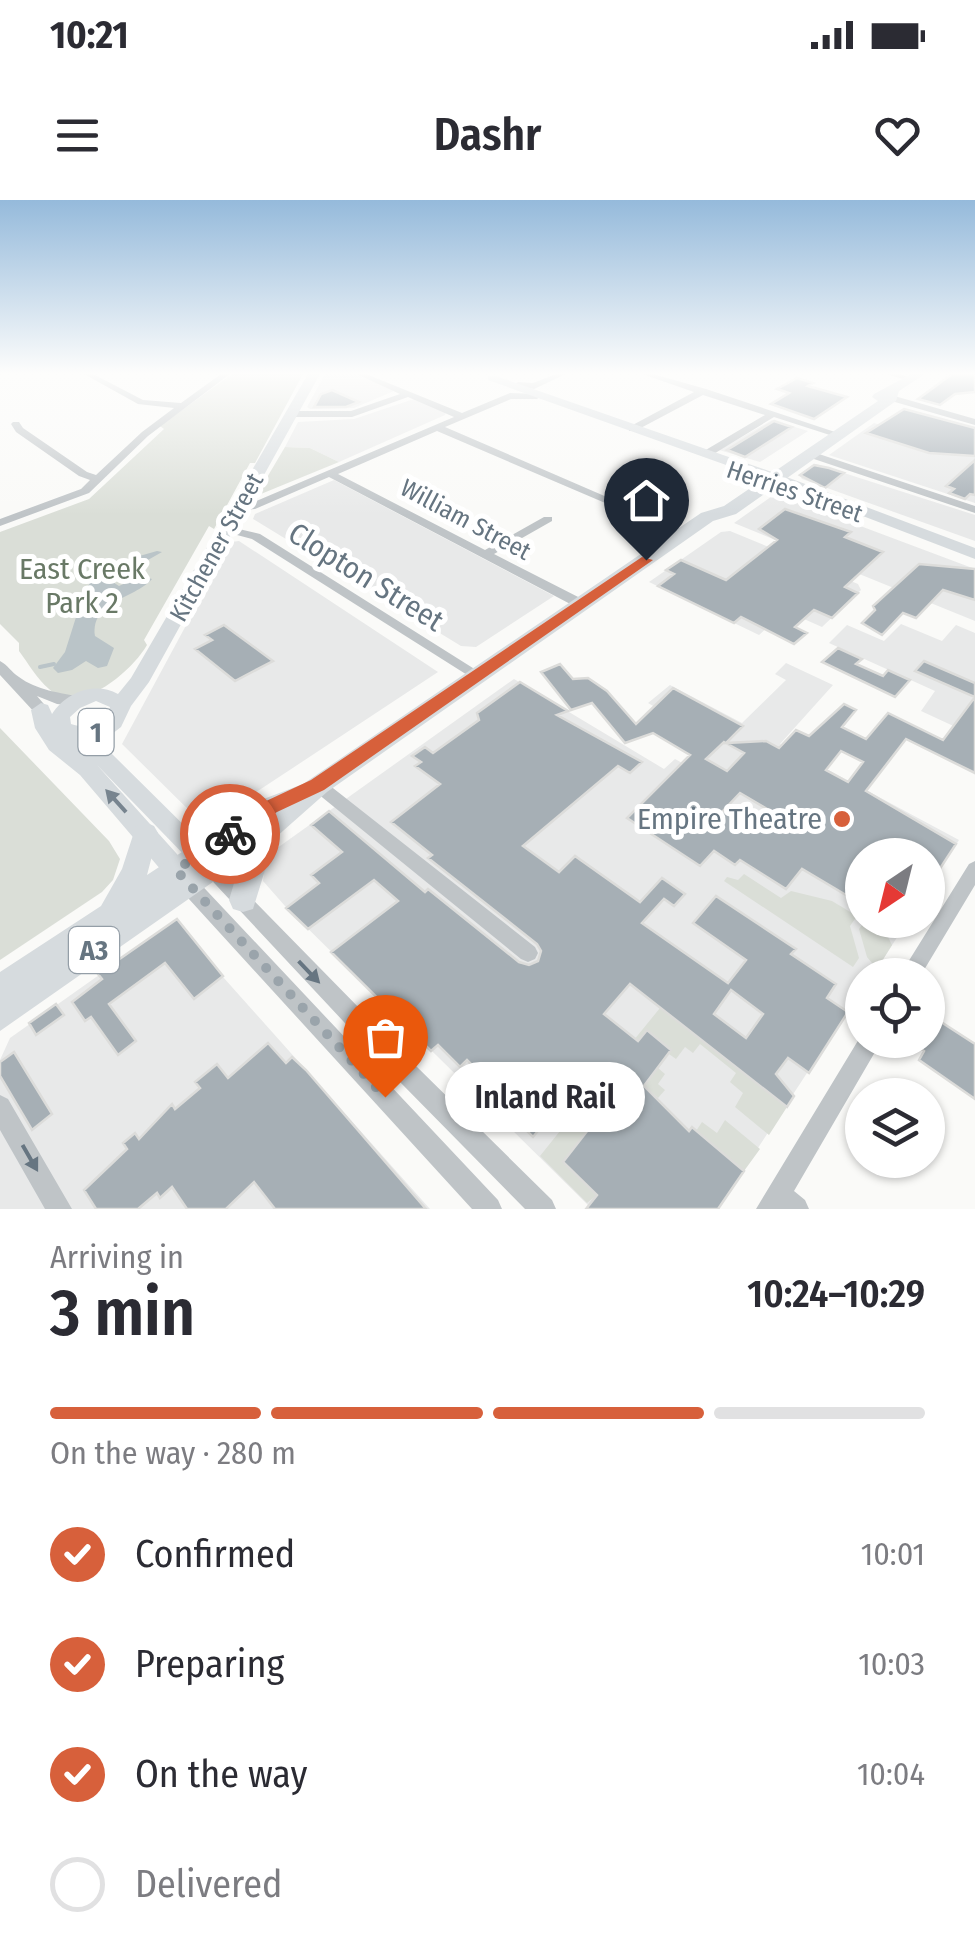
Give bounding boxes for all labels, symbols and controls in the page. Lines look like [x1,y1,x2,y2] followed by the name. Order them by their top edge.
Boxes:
[50,12,129,58] text: 10:21
[50,108,105,163] icon: menu
[434,108,541,162] text: Dashr
[870,108,925,163] icon: heart
[723,455,867,529] street label: Herries Street
[604,458,689,561] pin
[164,467,270,627] street label: Kitchener Street
[395,473,537,567] street label: William Street
[619,473,674,528] icon: home
[282,515,450,639] street label: Clopton Street
[19,551,145,621] park label: East Creek Park 2
[78,709,114,755] road number: 1
[180,784,280,884] courier
[106,789,128,814] one-way arrow
[637,801,822,837] place label: Empire Theatre
[203,807,258,862] icon: bike
[831,808,853,830] marker: Empire Theatre
[845,838,945,938] north arrow
[845,838,945,1178] map controls
[69,927,119,973] road number: A3
[845,958,945,1058] button: locate
[297,960,320,984] one-way arrow
[343,995,428,1098] pin
[358,1010,413,1065] icon: bag
[445,1062,645,1132] callout: Inland Rail
[474,1078,616,1116] text: Inland Rail
[845,1078,945,1178] button: layers
[21,1144,38,1172] one-way arrow
[50,1238,184,1276] text: Arriving in
[747,1271,925,1317] text: 10:24–10:29
[50,1274,195,1352] text: 3 min
[50,1434,296,1472] text: On the way · 280 m
[50,1527,105,1582] icon: check
[135,1531,295,1577] text: Confirmed
[861,1535,925,1573] text: 10:01
[50,1637,105,1692] icon: check
[135,1641,284,1687] text: Preparing
[858,1645,925,1683] text: 10:03
[50,1747,105,1802] icon: check
[135,1751,307,1797] text: On the way
[857,1755,925,1793] text: 10:04
[135,1861,282,1907] text: Delivered

